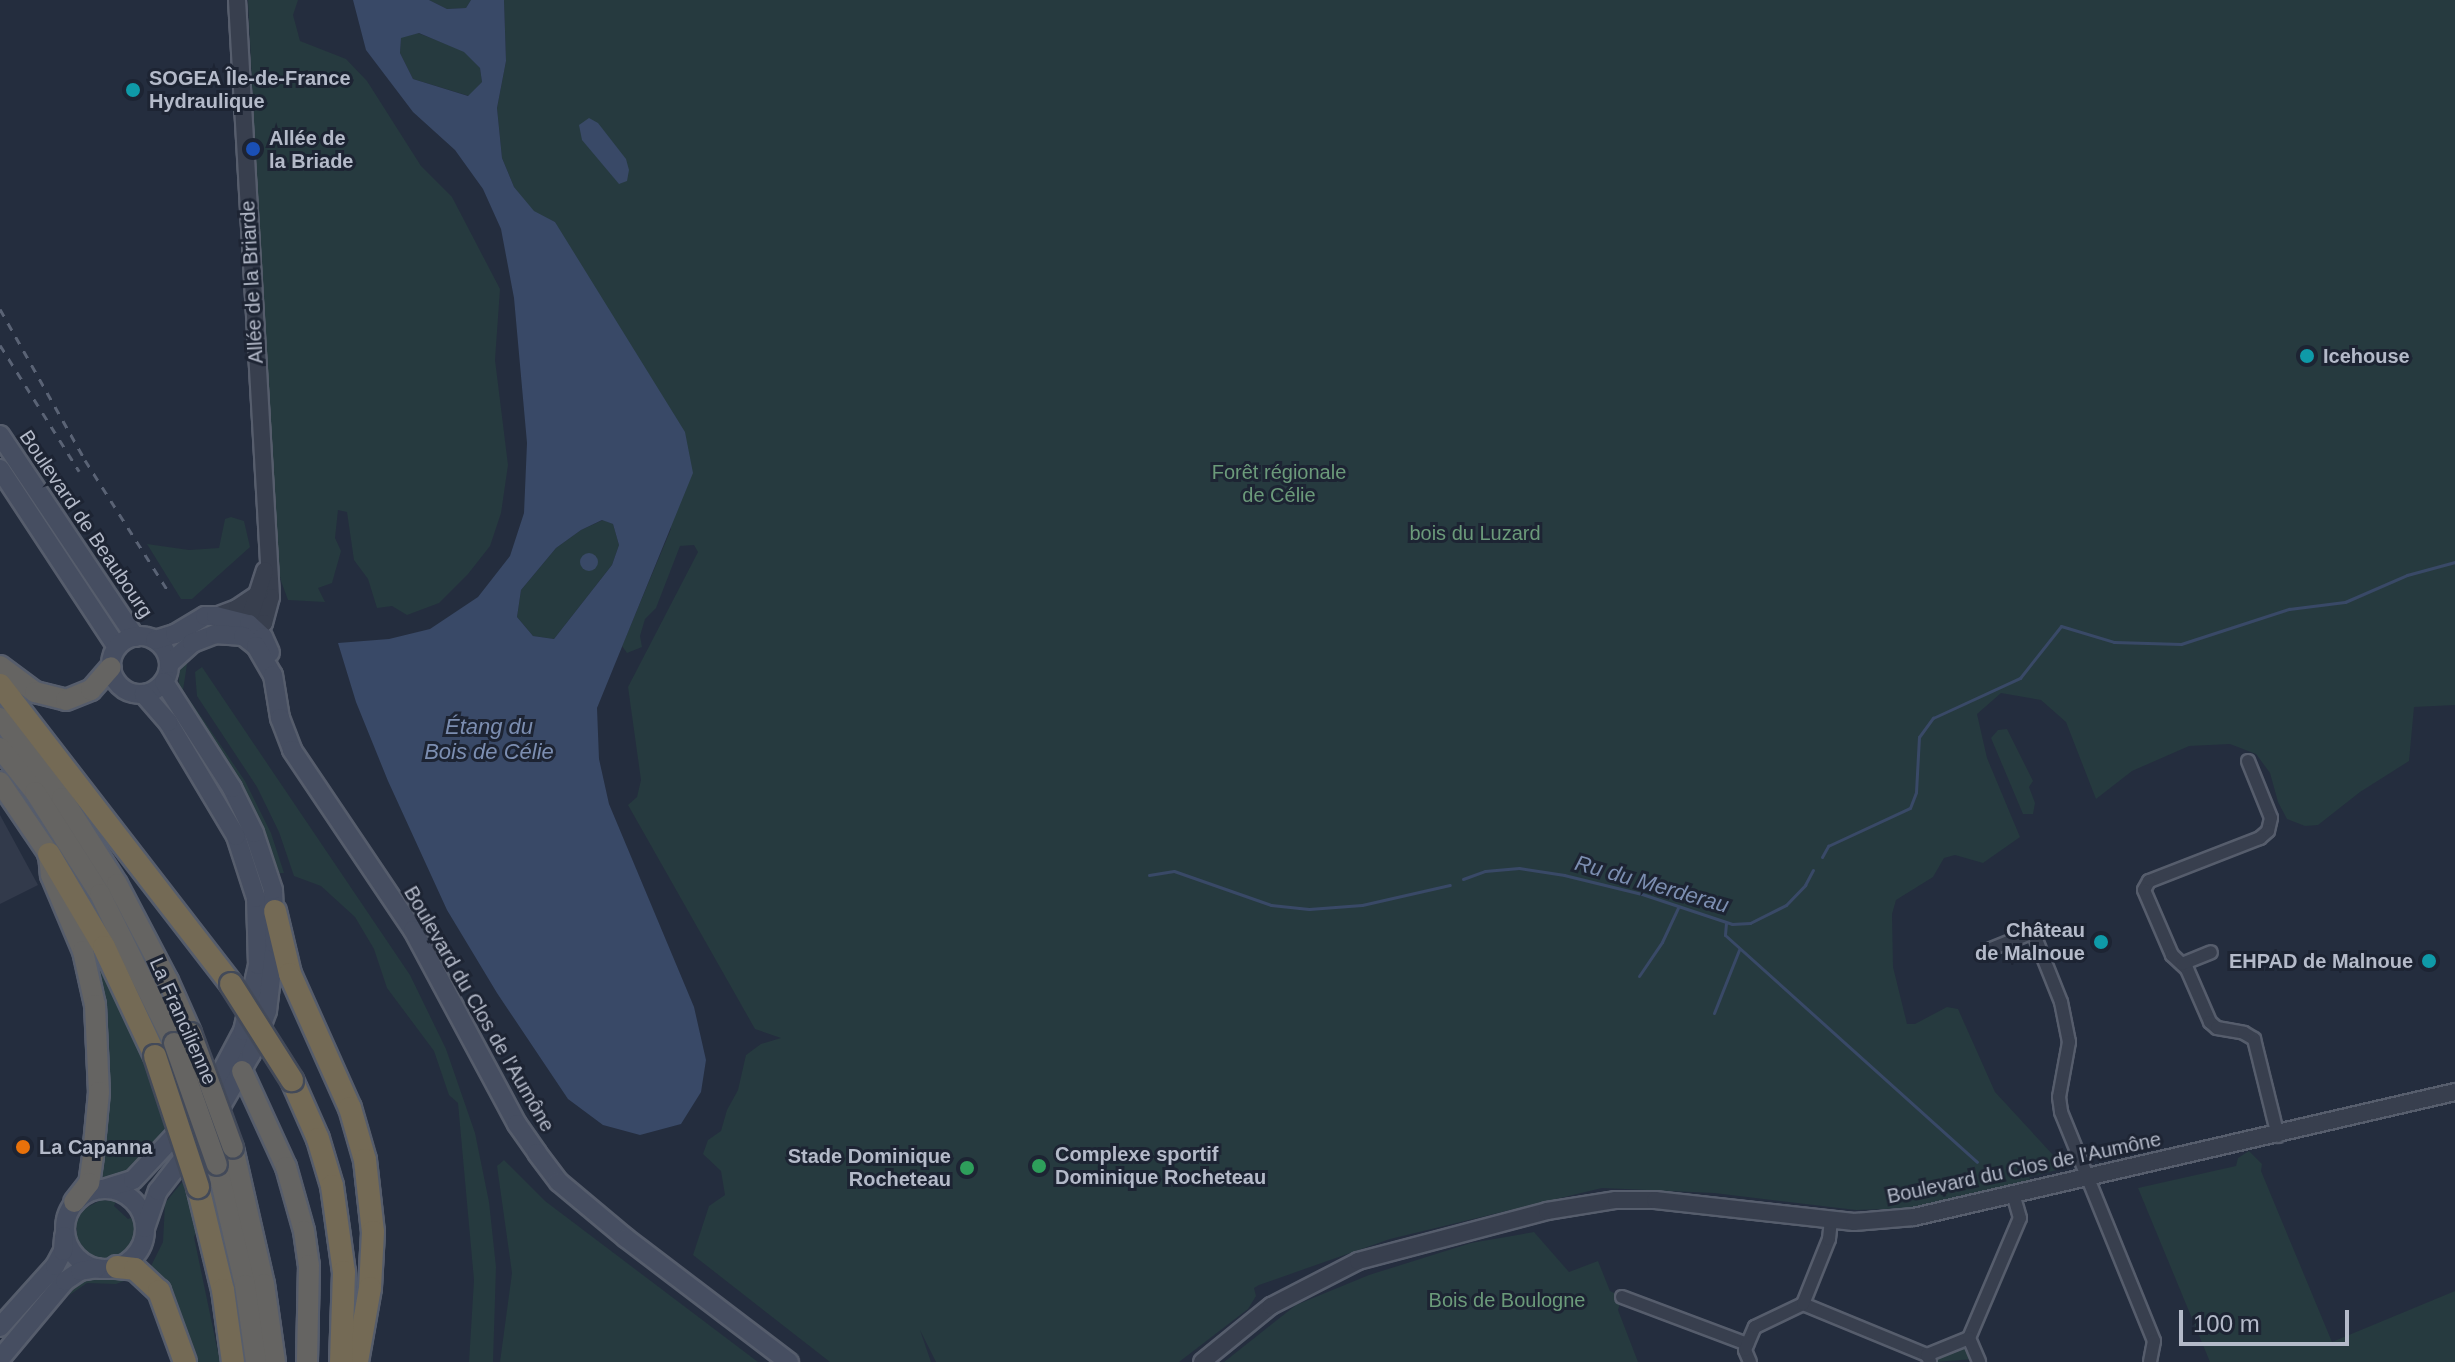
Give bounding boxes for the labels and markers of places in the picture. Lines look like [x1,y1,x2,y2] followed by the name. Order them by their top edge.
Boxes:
[149,66,351,113] place label: SOGEA Île-de-France Hydraulique
[124,81,142,99] marker: SOGEA Île-de-France Hydraulique
[269,126,353,173] place label: Allée de la Briade
[244,140,262,158] marker: Allée de la Briade
[2323,344,2410,368] place label: Icehouse
[2298,347,2316,365] marker: Icehouse
[1975,918,2085,965] place label: Château de Malnoue
[2092,933,2110,951] marker: Château de Malnoue
[2229,949,2413,973] place label: EHPAD de Malnoue
[2420,952,2438,970] marker: EHPAD de Malnoue
[39,1135,152,1159] place label: La Capanna
[14,1138,32,1156] marker: La Capanna
[1055,1142,1266,1189] place label: Complexe sportif Dominique Rocheteau
[788,1144,951,1191] place label: Stade Dominique Rocheteau
[1030,1157,1048,1175] marker: Complexe sportif Dominique Rocheteau
[958,1159,976,1177] marker: Stade Dominique Rocheteau

